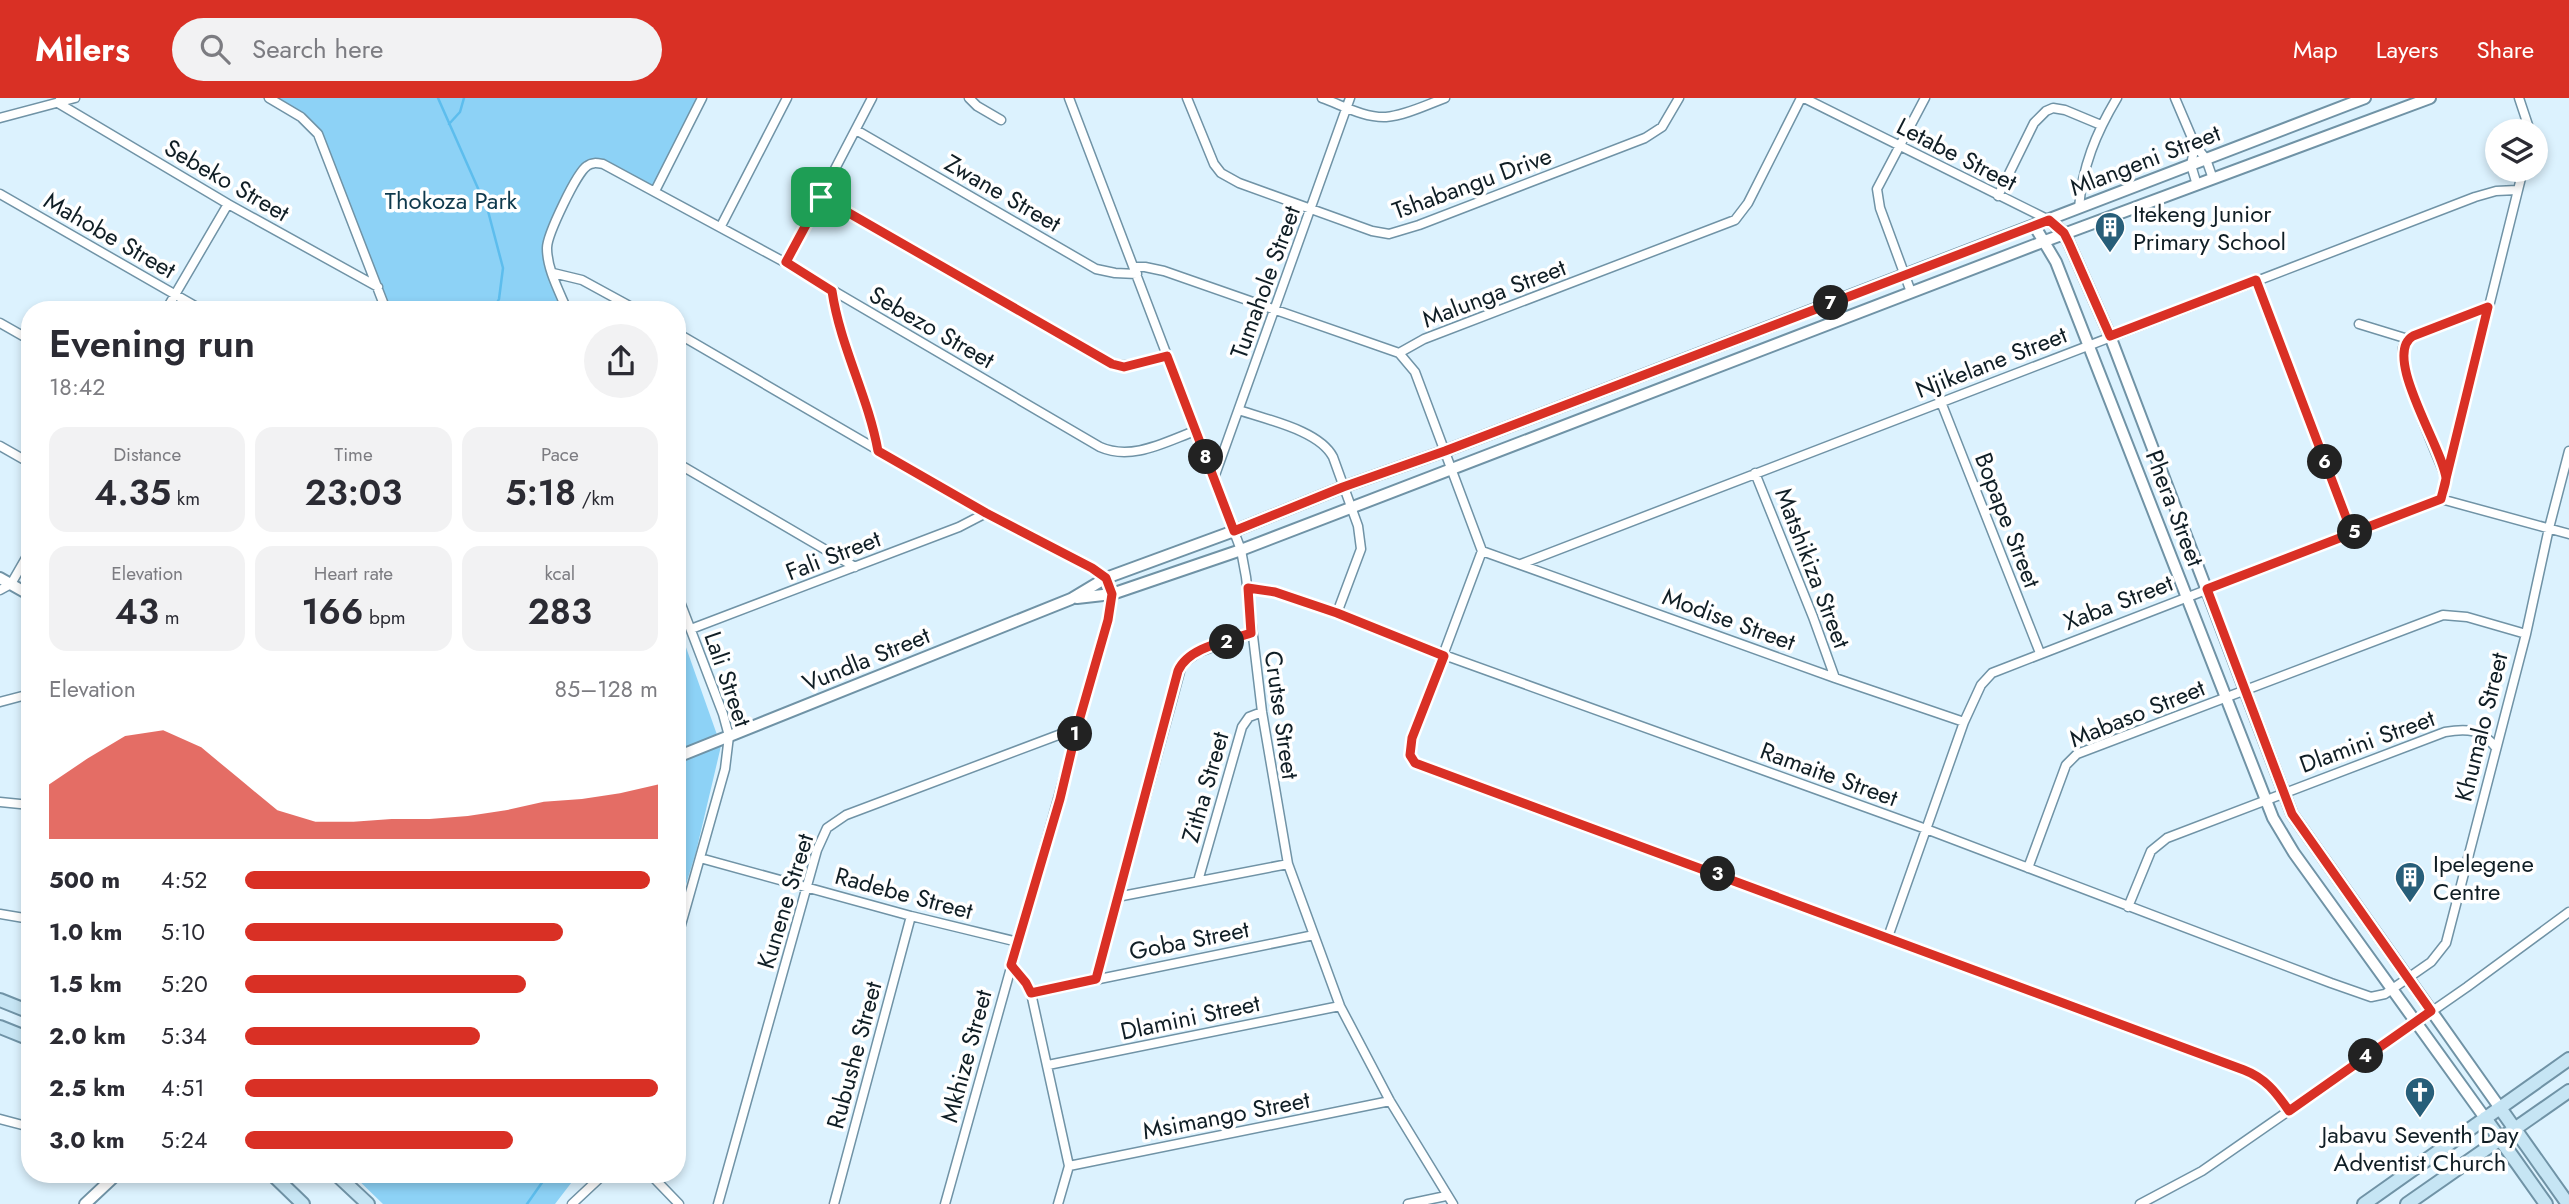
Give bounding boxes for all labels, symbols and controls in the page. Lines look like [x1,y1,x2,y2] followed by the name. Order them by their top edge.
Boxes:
[172,18,662,81] search box
[35,26,130,73] text: Milers
[196,30,234,68] icon: search
[252,30,383,68] text: Search here
[2293,32,2338,67] text: Map
[2376,32,2438,67] text: Layers
[2476,32,2534,67] text: Share
[1891,109,2024,199] street label: Letabe Street
[2065,115,2225,205] street label: Mlangeni Street
[2485,119,2548,182] map controls
[2485,119,2548,182] button: layers
[158,130,296,230] street label: Sebeko Street
[1387,138,1557,228] street label: Tshabangu Drive
[938,146,1068,241] street label: Zwane Street
[791,167,851,227] pin
[802,178,840,216] icon: arrive
[38,183,183,287] street label: Mahobe Street
[385,183,518,218] park label: Thokoza Park
[2133,196,2286,259] place label: Itekeng Junior Primary School
[1221,201,1309,363] street label: Tumahole Street
[2093,210,2127,254] building icon: Itekeng Junior Primary School
[1417,249,1571,336] street label: Malunga Street
[863,277,1001,377] street label: Sebezo Street
[1814,286,1848,320] pin: 7
[1825,289,1836,316] text: 7
[49,316,255,371] text: Evening run
[1910,317,2072,407] street label: Njikelane Street
[584,324,658,398] button: share
[49,370,105,404] text: 18:42
[1188,440,1224,474] pin: 8
[113,441,181,468] text: Distance
[334,441,373,468] text: Time
[541,441,579,468] text: Pace
[1200,443,1211,470] text: 8
[2308,444,2342,480] pin: 6
[2137,445,2213,572] street label: Phera Street
[1966,447,2050,593] street label: Bopape Street
[2318,448,2331,475] text: 6
[94,468,171,518] text: 4.35
[305,468,402,518] text: 23:03
[505,468,576,518] text: 5:18
[1766,483,1860,653] street label: Matshikiza Street
[171,485,200,512] text: km
[576,485,615,512] text: /km
[2338,514,2372,550] pin: 5
[2348,518,2361,545] text: 5
[780,521,886,589] street label: Fali Street
[111,560,183,587] text: Elevation
[314,560,393,587] text: Heart rate
[544,560,575,587] text: kcal
[2058,565,2178,639] street label: Xaba Street
[1658,579,1800,659] street label: Modise Street
[115,587,159,637] text: 43
[301,587,363,637] text: 166
[528,587,592,637] text: 283
[159,604,179,631] text: m
[363,604,406,631] text: bpm
[797,617,935,700] street label: Vundla Street
[1210,624,1244,660] pin: 2
[695,627,761,732] street label: Lali Street
[1220,628,1233,655] text: 2
[1256,648,1308,782] street label: Crutse Street
[2446,649,2516,805] street label: Khumalo Street
[2064,670,2210,756] street label: Mabaso Street
[49,672,136,706] text: Elevation
[555,672,658,706] text: 85–128 m
[2294,700,2440,782] street label: Dlamini Street
[1058,716,1092,752] pin: 1
[1070,720,1079,747] text: 1
[1173,727,1238,846] street label: Zitha Street
[1755,733,1903,815] street label: Ramaite Street
[748,829,822,973] street label: Kunene Street
[2433,846,2534,909] place label: Ipelegene Centre
[1700,856,1736,892] pin: 3
[831,858,977,928] street label: Radebe Street
[1712,860,1723,887] text: 3
[2393,860,2427,904] building icon: Ipelegene Centre
[49,863,120,897] text: 500 m
[161,863,207,897] text: 4:52
[1126,911,1252,969] street label: Goba Street
[49,915,122,949] text: 1.0 km
[161,915,205,949] text: 5:10
[49,967,122,1001] text: 1.5 km
[161,967,208,1001] text: 5:20
[818,977,891,1133] street label: Rubushe Street
[931,985,1001,1126] street label: Mkhize Street
[1117,985,1263,1049] street label: Dlamini Street
[49,1019,126,1053] text: 2.0 km
[161,1019,207,1053] text: 5:34
[2348,1038,2384,1074] pin: 4
[2359,1042,2372,1069] text: 4
[49,1071,125,1105] text: 2.5 km
[161,1071,205,1105] text: 4:51
[2403,1075,2437,1119] church icon: Jabavu Seventh Day Adventist Church
[1139,1082,1313,1148] street label: Msimango Street
[2319,1117,2519,1180] place label: Jabavu Seventh Day Adventist Church
[49,1123,125,1157] text: 3.0 km
[161,1123,207,1157] text: 5:24

